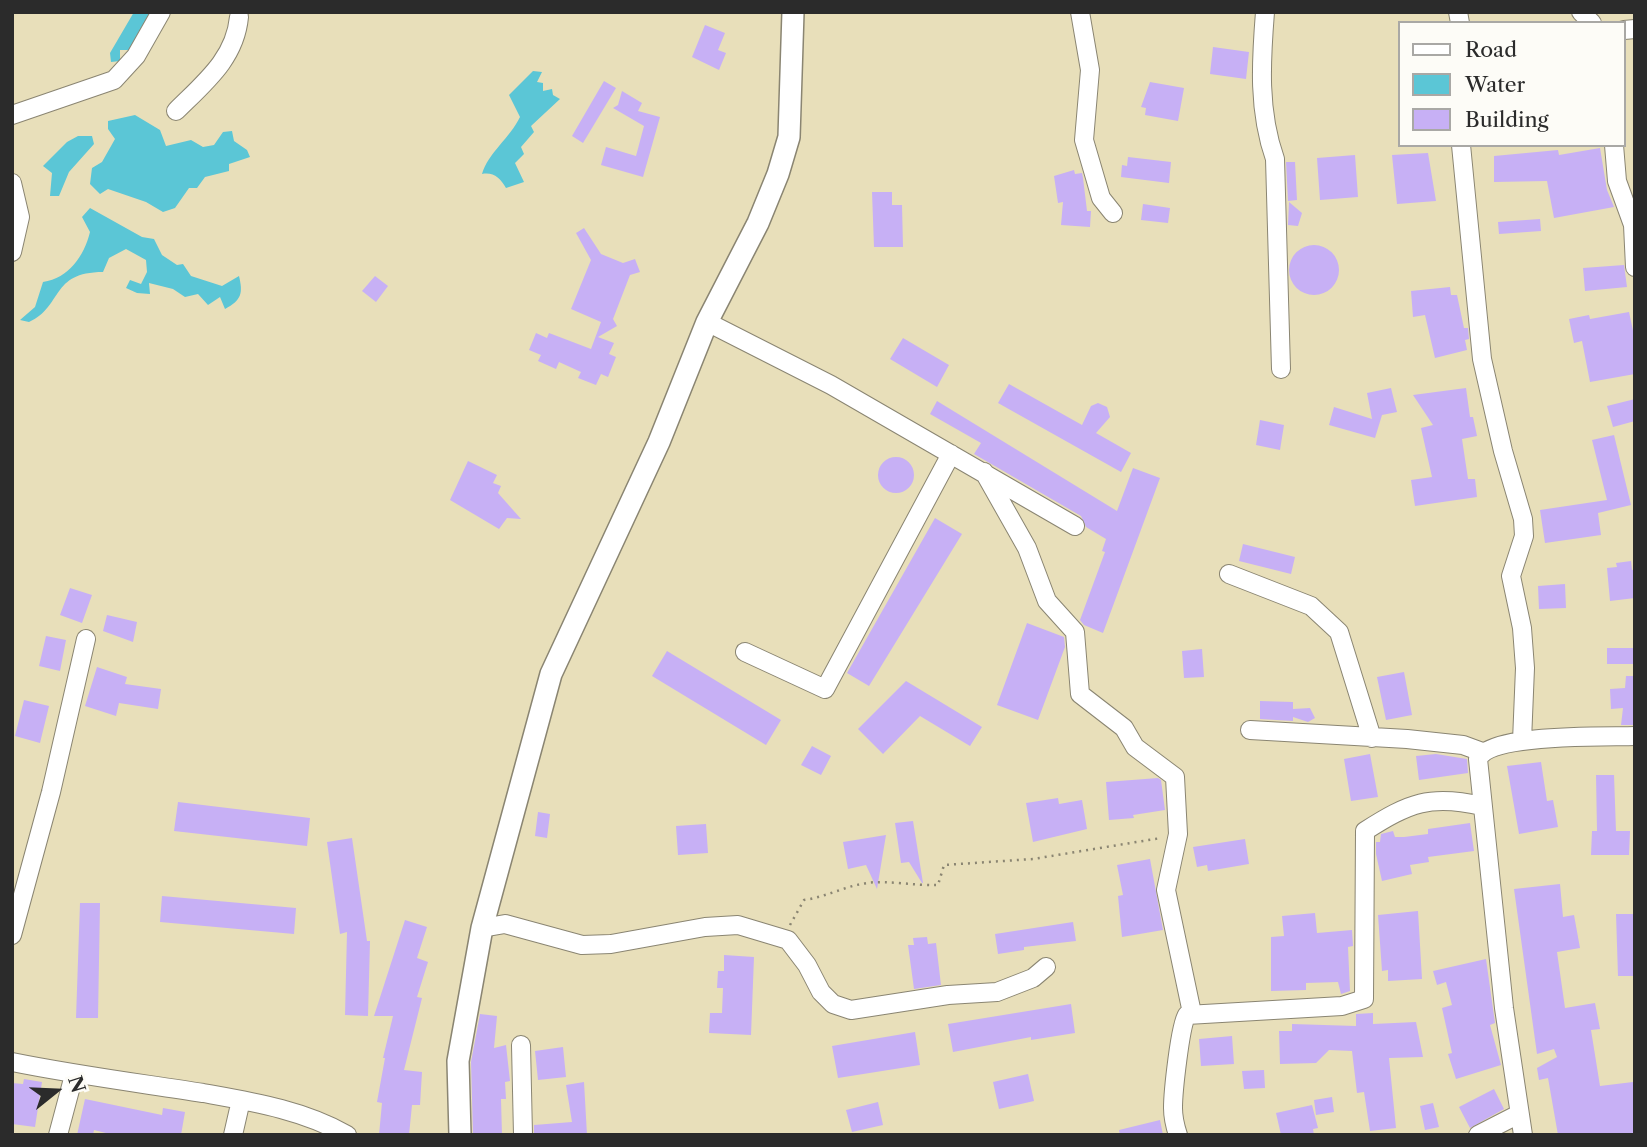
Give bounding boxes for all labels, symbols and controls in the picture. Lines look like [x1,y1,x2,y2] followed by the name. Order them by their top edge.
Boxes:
[1398,21,1626,147] legend
[1465,37,1517,62] text: Road
[1465,72,1525,97] text: Water
[1465,107,1549,132] text: Building
[21,1056,91,1126] north arrow
[63,1073,90,1096] text: N

